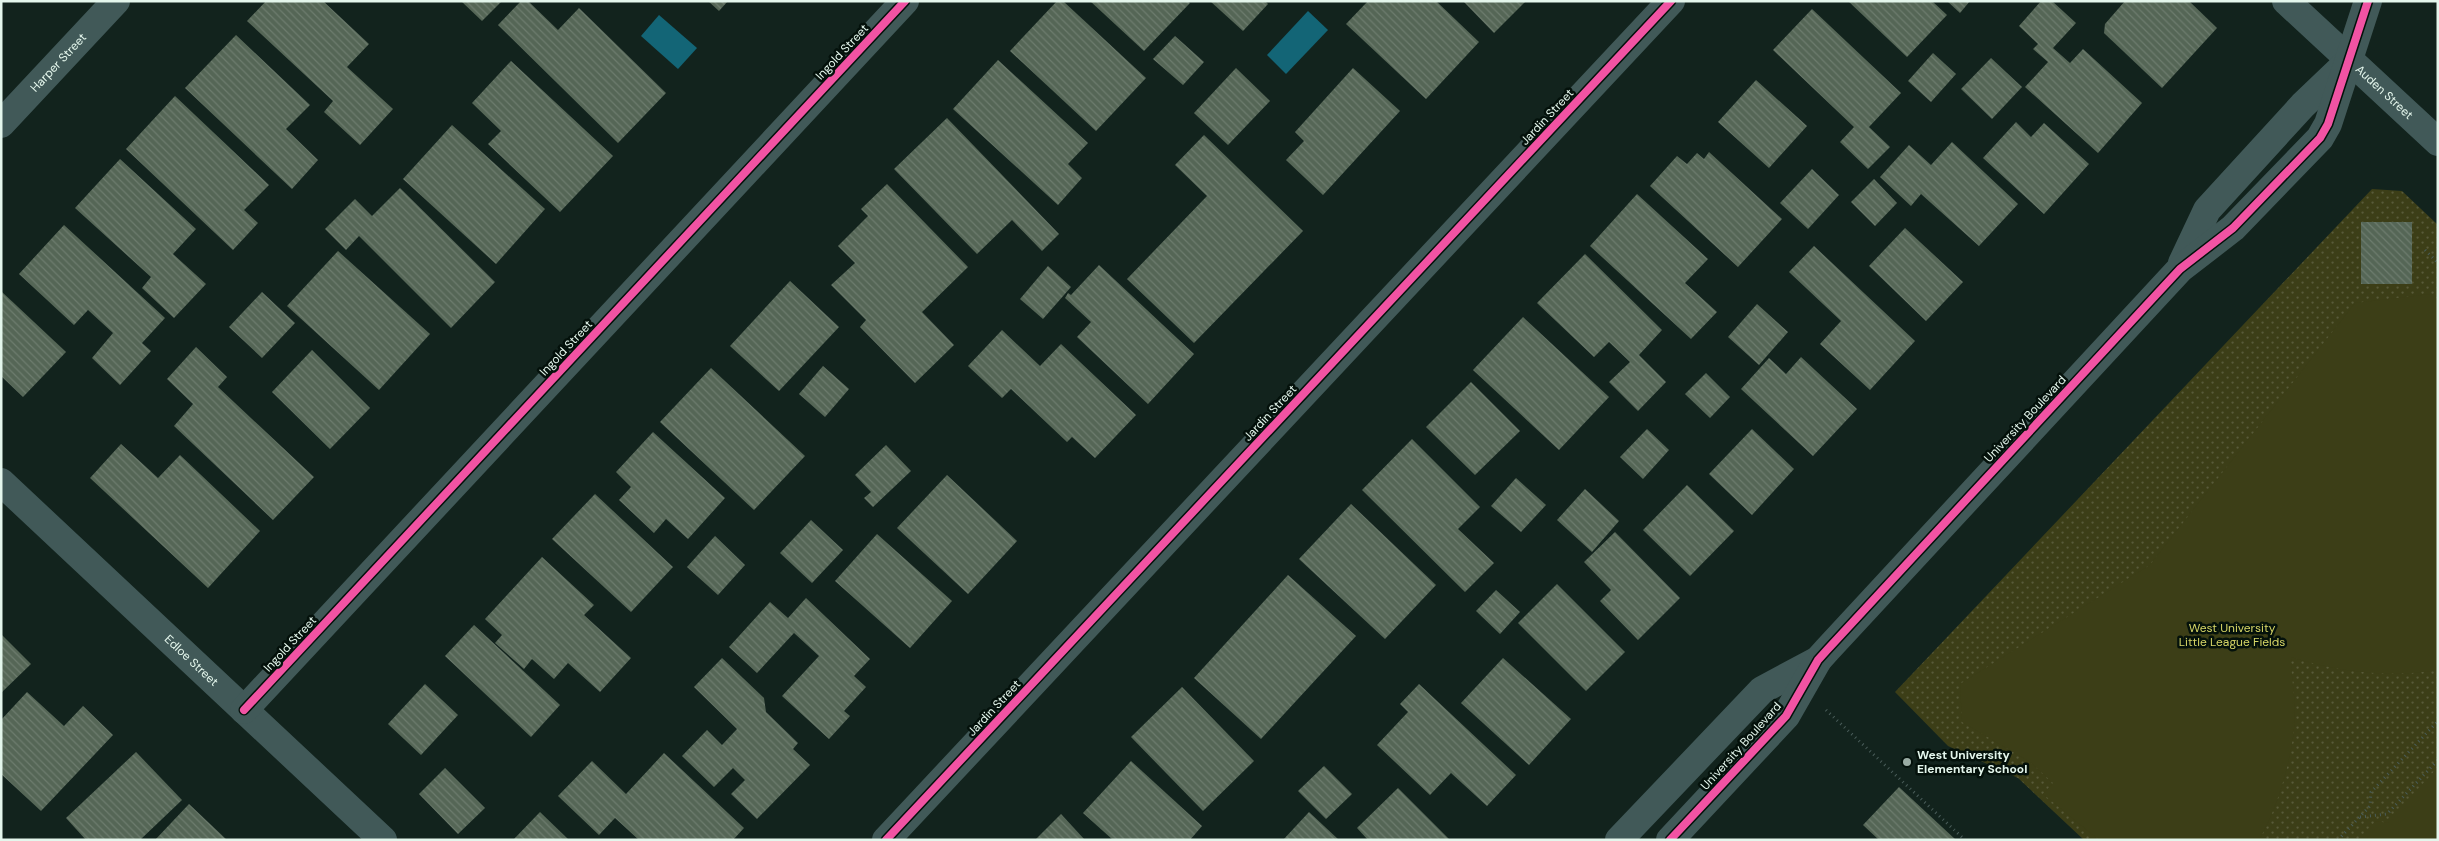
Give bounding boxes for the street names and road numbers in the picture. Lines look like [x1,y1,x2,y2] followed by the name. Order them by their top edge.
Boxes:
[812,20,872,83] street label: Ingold Street
[27,29,90,96] street label: Harper Street
[2352,61,2417,123] street label: Auden Street
[1517,85,1577,149] street label: Jardin Street
[536,316,596,379] street label: Ingold Street
[1981,372,2069,466] street label: University Boulevard
[1240,381,1300,445] street label: Jardin Street
[260,612,320,675] street label: Ingold Street
[161,631,222,690] street label: Edloe Street
[964,676,1024,740] street label: Jardin Street
[1697,699,1785,793] street label: University Boulevard

